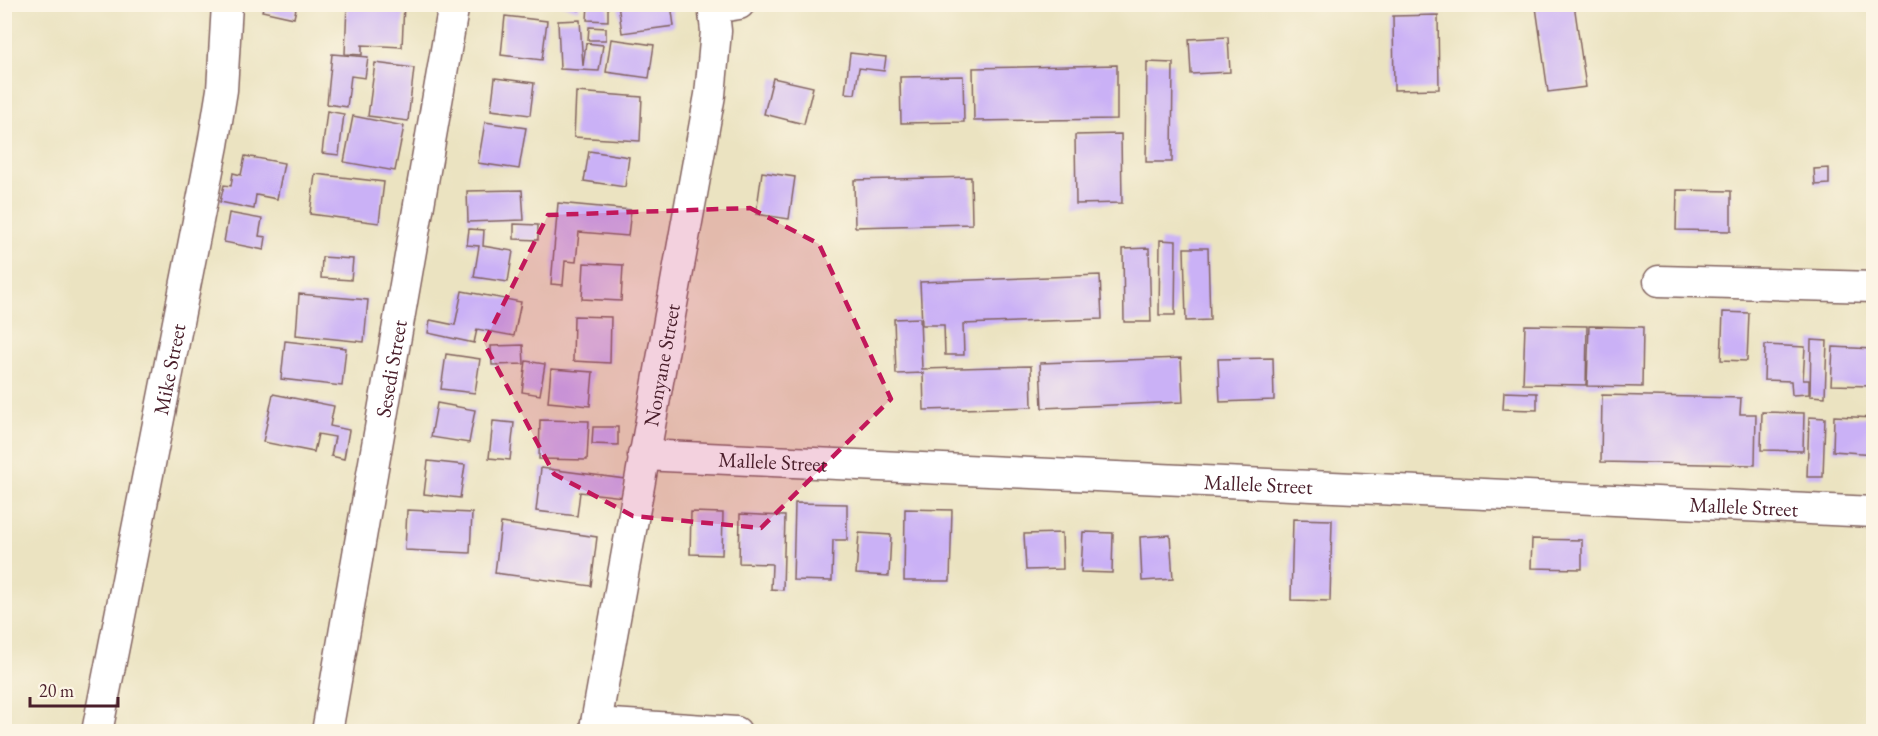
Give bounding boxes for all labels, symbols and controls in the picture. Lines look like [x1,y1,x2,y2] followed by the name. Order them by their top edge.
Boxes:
[637,301,685,428] street label: Nonyane Street
[369,317,412,420] street label: Sesedi Street
[147,321,191,417] street label: Mike Street
[718,445,828,477] street label: Mallele Street
[1203,467,1314,500] street label: Mallele Street
[1689,490,1799,522] street label: Mallele Street
[30,670,118,708] scale bar
[39,679,74,702] text: 20 m

